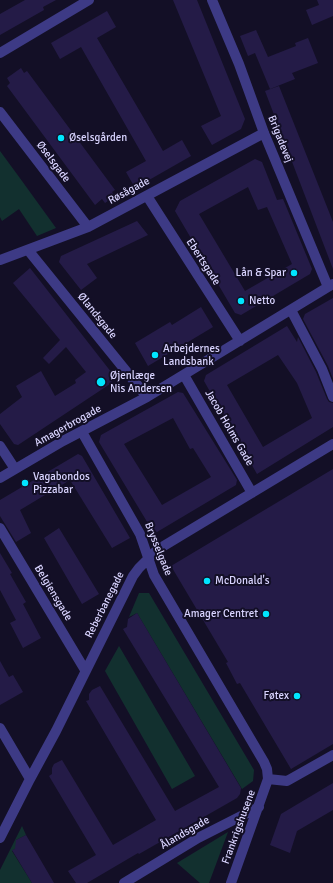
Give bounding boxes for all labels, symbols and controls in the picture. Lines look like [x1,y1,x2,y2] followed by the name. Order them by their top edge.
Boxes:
[265,113,295,165] street label: Brigadevej
[69,131,127,145] place label: Øselsgården
[56,133,66,143] marker: Øselsgården
[33,139,73,185] street label: Øselsgade
[106,175,152,207] street label: Røsågade
[183,236,223,288] street label: Ebertsgade
[236,266,286,280] place label: Lån & Spar
[289,268,299,278] marker: Lån & Spar
[74,290,120,342] street label: Ølandsgade
[249,294,275,308] place label: Netto
[236,296,246,306] marker: Netto
[163,342,220,368] place label: Arbejdernes Landsbank
[150,350,160,360] marker: Arbejdernes Landsbank
[110,369,172,395] place label: Øjenlæge Nis Andersen
[95,376,107,388] marker: Øjenlæge Nis Andersen
[202,388,256,468] street label: Jacob Holms Gade
[32,402,104,450] street label: Amagerbrogade
[33,470,90,496] place label: Vagabondos Pizzabar
[20,478,30,488] marker: Vagabondos Pizzabar
[141,520,175,578] street label: Brysselgade
[31,563,75,623] street label: Belgiensgade
[83,570,127,640] street label: Reberbanegade
[215,574,270,588] place label: McDonald's
[202,576,212,586] marker: McDonald's
[184,607,258,621] place label: Amager Centret
[261,609,271,619] marker: Amager Centret
[264,689,289,703] place label: Føtex
[292,691,302,701] marker: Føtex
[219,788,259,866] street label: Frankrigshusene
[158,814,212,852] street label: Ålandsgade

